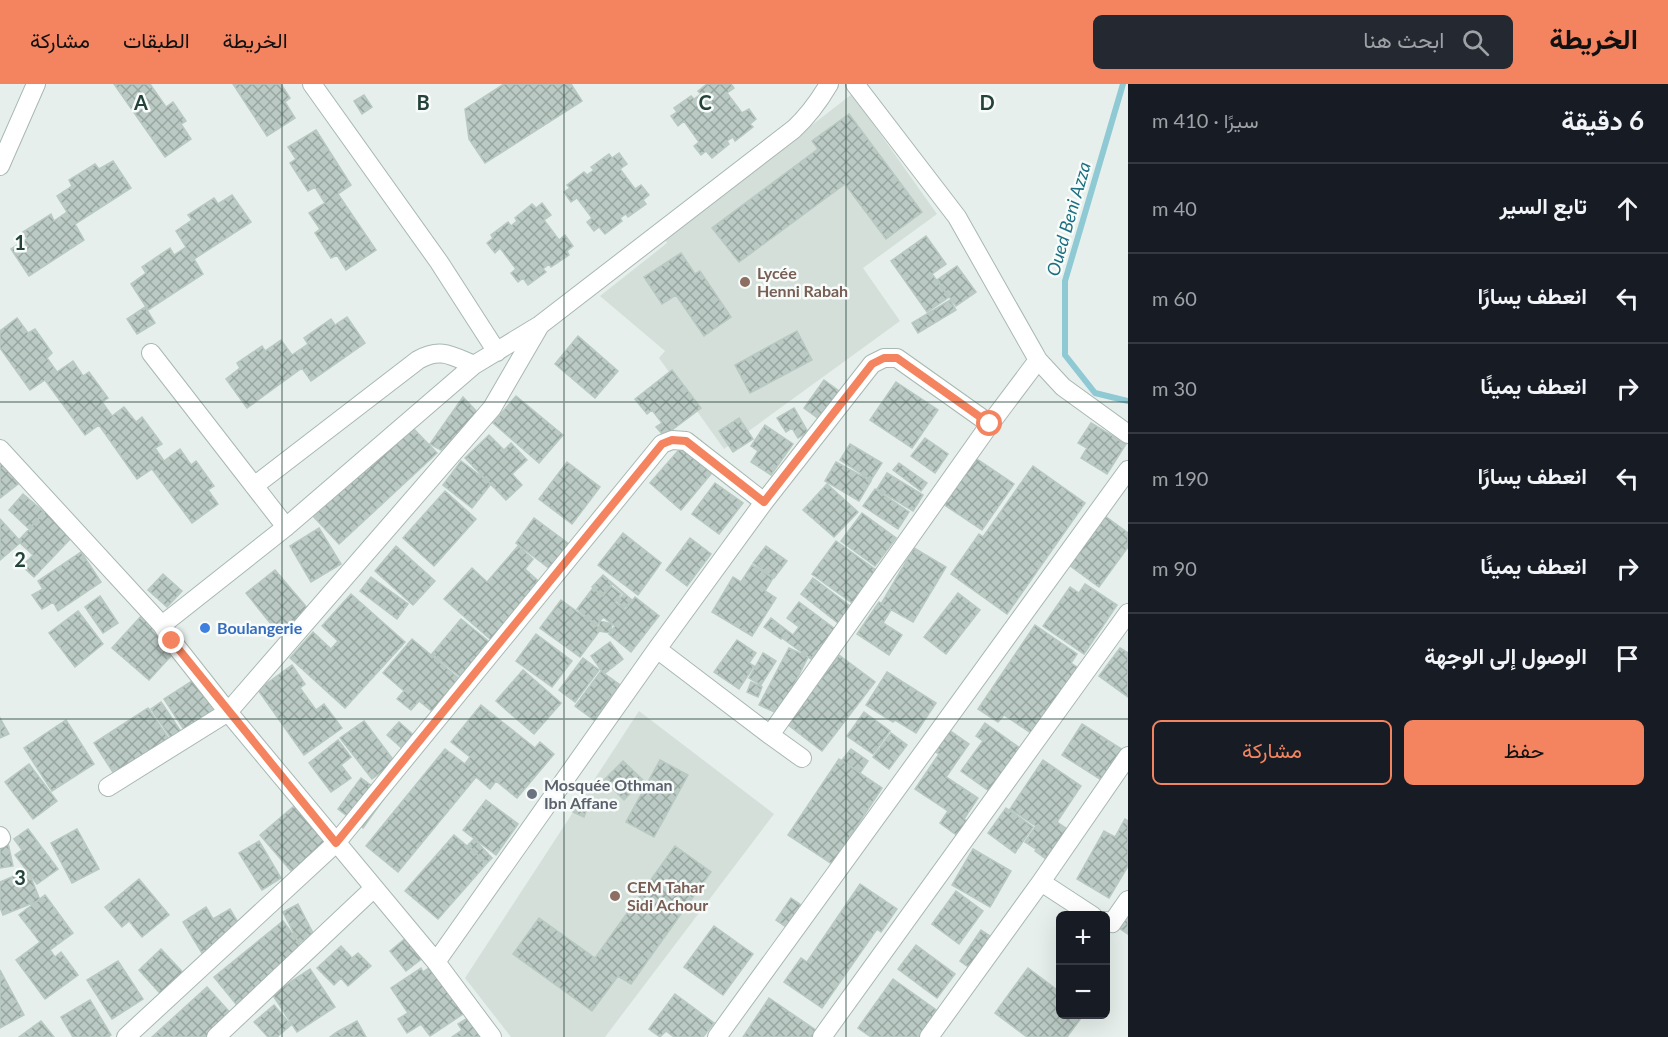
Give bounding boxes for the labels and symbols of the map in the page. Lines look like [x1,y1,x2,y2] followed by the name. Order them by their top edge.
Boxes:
[133,90,148,114] text: A
[416,90,430,114] text: B
[698,90,712,114] text: C
[979,90,995,114] text: D
[1041,159,1095,278] water label: Oued Beni Azza
[14,230,26,254] text: 1
[757,263,848,300] place label: Lycée Henni Rabah
[738,275,752,289] marker: Lycée Henni Rabah
[976,410,1002,436] route start
[14,547,26,571] text: 2
[217,618,303,637] place label: Boulangerie
[198,621,212,635] marker: Boulangerie
[158,627,184,653] route end
[544,775,673,812] place label: Mosquée Othman Ibn Affane
[525,787,539,801] marker: Mosquée Othman Ibn Affane
[14,865,26,889] text: 3
[627,877,708,914] place label: CEM Tahar Sidi Achour
[608,889,622,903] marker: CEM Tahar Sidi Achour

